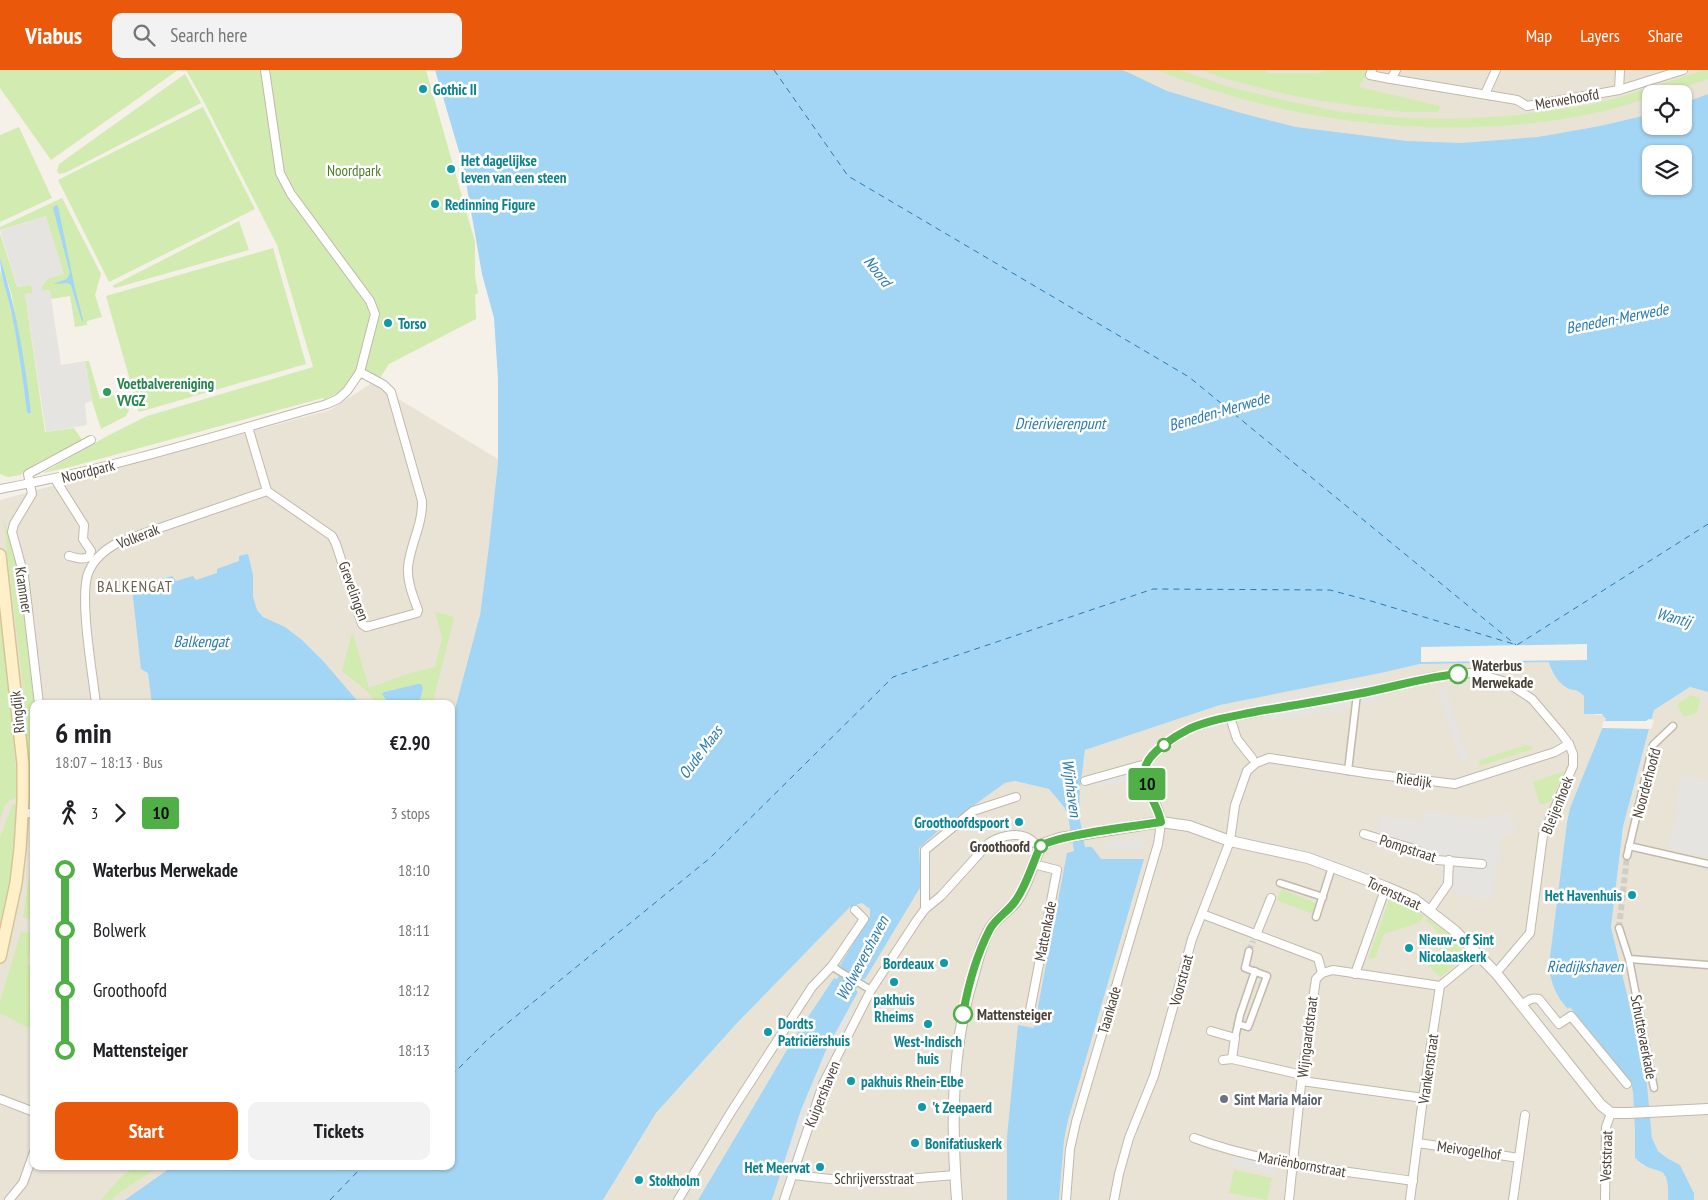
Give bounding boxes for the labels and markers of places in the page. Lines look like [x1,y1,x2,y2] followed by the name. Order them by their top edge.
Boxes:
[433,80,477,99] place label: Gothic II
[417,83,429,95] marker: Gothic II
[461,151,567,187] place label: Het dagelijkse leven van een steen
[445,163,457,175] marker: Het dagelijkse leven van een steen
[445,195,536,214] place label: Redinning Figure
[429,198,441,210] marker: Redinning Figure
[398,314,427,333] place label: Torso
[382,317,394,329] marker: Torso
[116,374,215,410] place label: Voetbalvereniging VVGZ
[101,386,113,398] marker: Voetbalvereniging VVGZ
[1471,656,1534,692] place label: Waterbus Merwekade
[1448,664,1468,684] marker: Waterbus Merwekade
[1157,738,1171,752] unlabelled marker
[914,813,1010,832] place label: Groothoofdspoort
[1013,816,1025,828] marker: Groothoofdspoort
[970,837,1030,856] place label: Groothoofd
[1034,839,1048,853] marker: Groothoofd
[1545,886,1622,905] place label: Het Havenhuis
[1626,889,1638,901] marker: Het Havenhuis
[1419,930,1494,966] place label: Nieuw- of Sint Nicolaaskerk
[1403,942,1415,954] marker: Nieuw- of Sint Nicolaaskerk
[883,954,934,973] place label: Bordeaux
[938,957,950,969] marker: Bordeaux
[888,976,900,988] marker: pakhuis Rheims
[873,990,915,1026] place label: pakhuis Rheims
[953,1004,973,1024] marker: Mattensteiger
[977,1005,1052,1024] place label: Mattensteiger
[778,1014,850,1050] place label: Dordts Patriciërshuis
[922,1018,934,1030] marker: West-Indisch huis
[762,1026,774,1038] marker: Dordts Patriciërshuis
[893,1032,962,1068] place label: West-Indisch huis
[861,1072,964,1091] place label: pakhuis Rhein-Elbe
[845,1075,857,1087] marker: pakhuis Rhein-Elbe
[1234,1090,1323,1109] place label: Sint Maria Maior
[1218,1093,1230,1105] marker: Sint Maria Maior
[932,1098,992,1117] place label: 't Zeepaerd
[916,1101,928,1113] marker: 't Zeepaerd
[925,1134,1003,1153] place label: Bonifatiuskerk
[909,1137,921,1149] marker: Bonifatiuskerk
[744,1158,811,1177] place label: Het Meervat
[814,1161,826,1173] marker: Het Meervat
[649,1171,700,1190] place label: Stokholm
[633,1174,645,1186] marker: Stokholm

